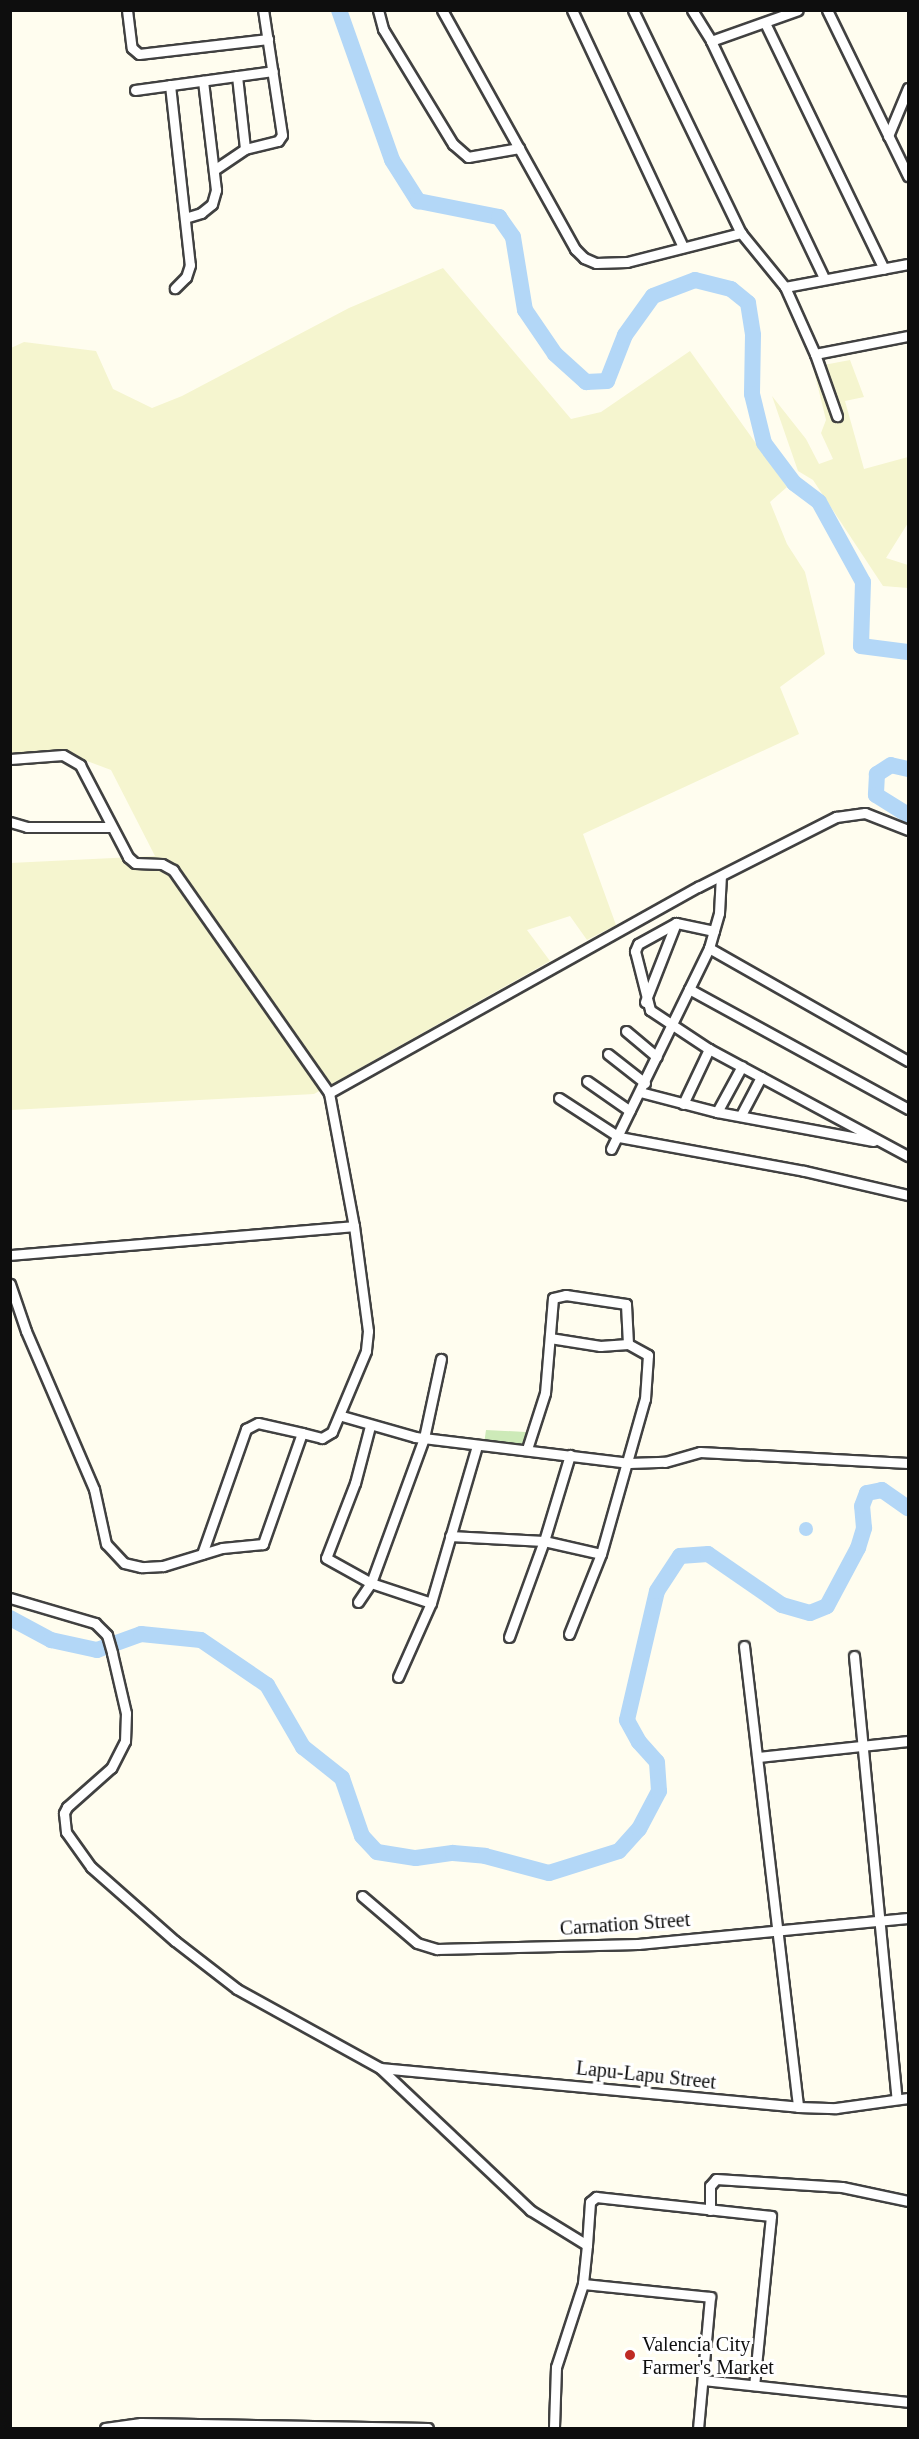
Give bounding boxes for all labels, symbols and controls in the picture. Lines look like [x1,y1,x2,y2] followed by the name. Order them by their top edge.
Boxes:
[559,1907,691,1941] street label: Carnation Street
[575,2056,717,2094] street label: Lapu-Lapu Street
[642,2332,774,2379] place label: Valencia City Farmer's Market
[623,2348,637,2362] marker: Valencia City Farmer's Market

